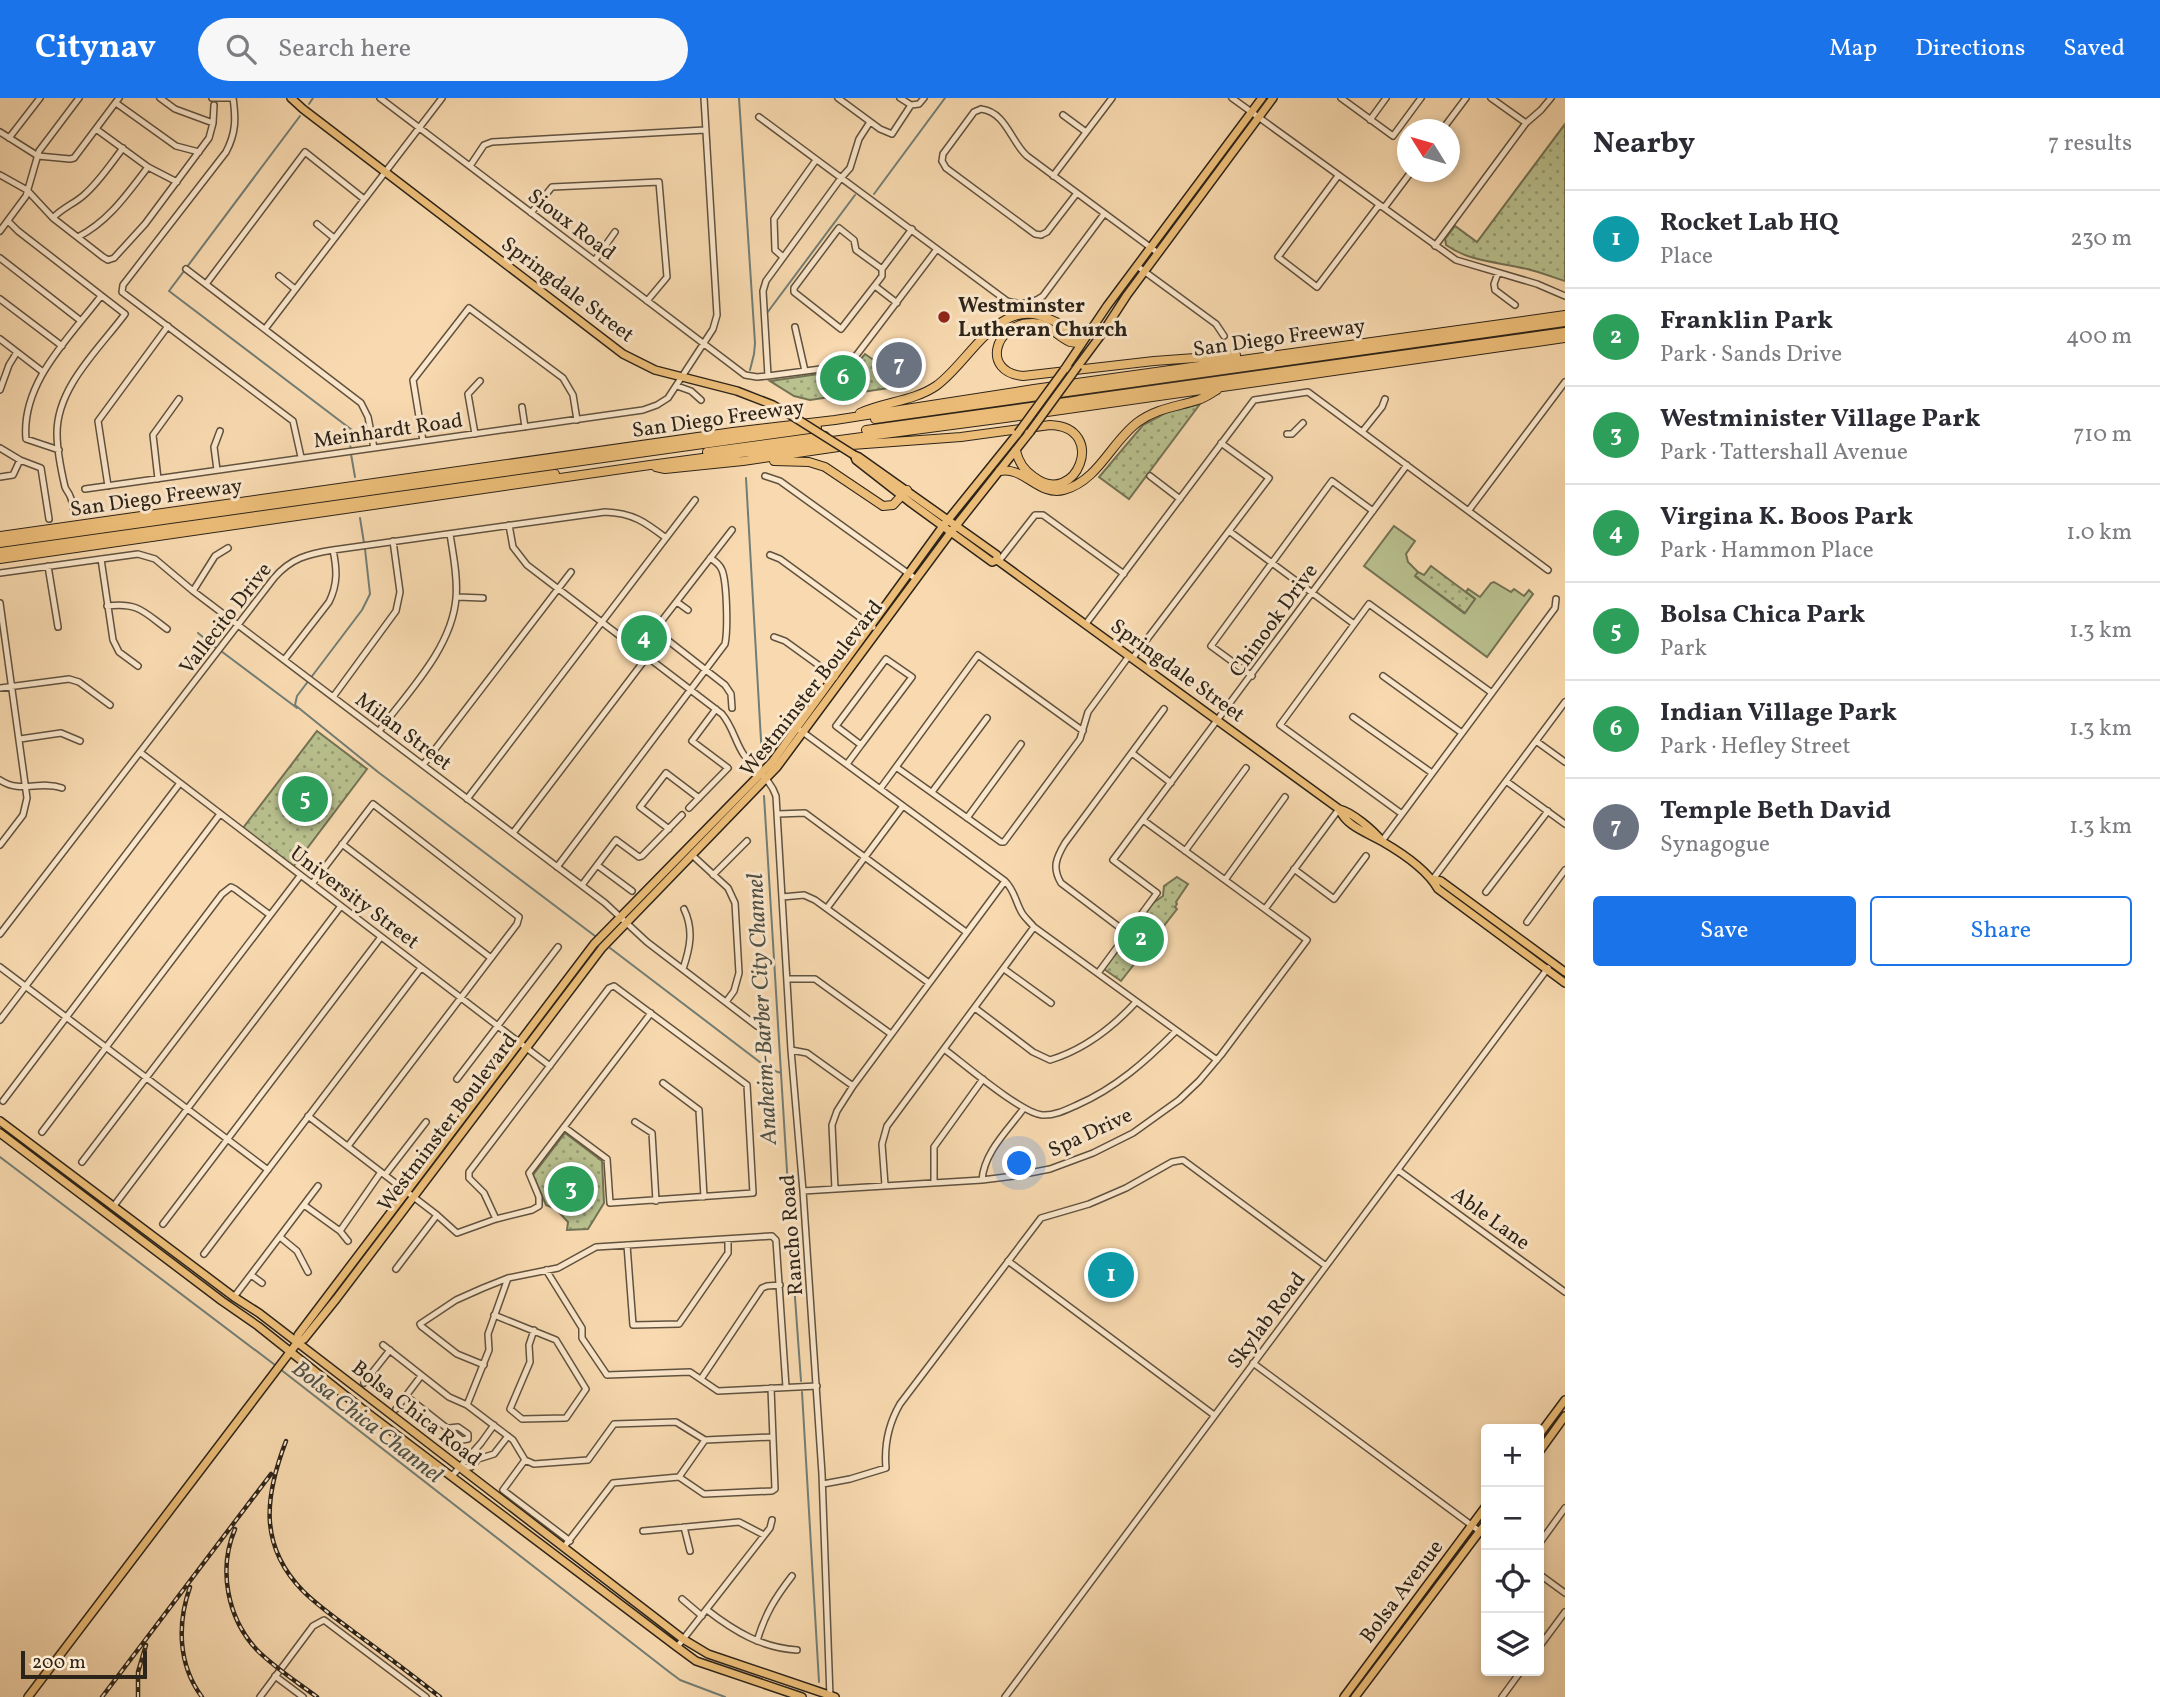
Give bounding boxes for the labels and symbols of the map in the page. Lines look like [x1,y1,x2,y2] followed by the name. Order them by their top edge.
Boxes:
[1397,119,1460,182] north arrow
[521,182,621,268] street label: Sioux Road
[495,231,640,350] street label: Springdale Street
[958,292,1128,345] place label: Westminster Lutheran Church
[936,309,952,325] marker: Westminster Lutheran Church
[1191,312,1368,365] street label: San Diego Freeway
[876,339,922,391] pin: 7
[820,352,866,404] pin: 6
[630,393,807,446] street label: San Diego Freeway
[312,407,465,456] street label: Meinhardt Road
[68,472,245,525] street label: San Diego Freeway
[173,557,279,681] street label: Vallecito Drive
[1223,558,1325,684] street label: Chinook Drive
[734,595,890,783] street label: Westminster Boulevard
[621,612,667,664] pin: 4
[1104,613,1250,730] street label: Springdale Street
[349,686,458,778] street label: Milan Street
[282,773,328,825] pin: 5
[283,840,425,957] street label: University Street
[740,872,786,1146] water label: Anaheim-Barber City Channel
[1118,913,1164,965] pin: 2
[371,1028,525,1218] street label: Westminster Boulevard
[1044,1101,1137,1165] street label: Spa Drive
[1002,1146,1036,1180] your location
[548,1163,594,1215] pin: 3
[774,1173,811,1297] street label: Rancho Road
[1445,1181,1536,1258] street label: Able Lane
[1088,1249,1134,1301] pin: 1
[1221,1267,1313,1375] street label: Skylab Road
[285,1354,449,1492] water label: Bolsa Chica Channel
[345,1354,487,1474] street label: Bolsa Chica Road
[1354,1534,1451,1650] street label: Bolsa Avenue
[21,1648,147,1680] scale bar

